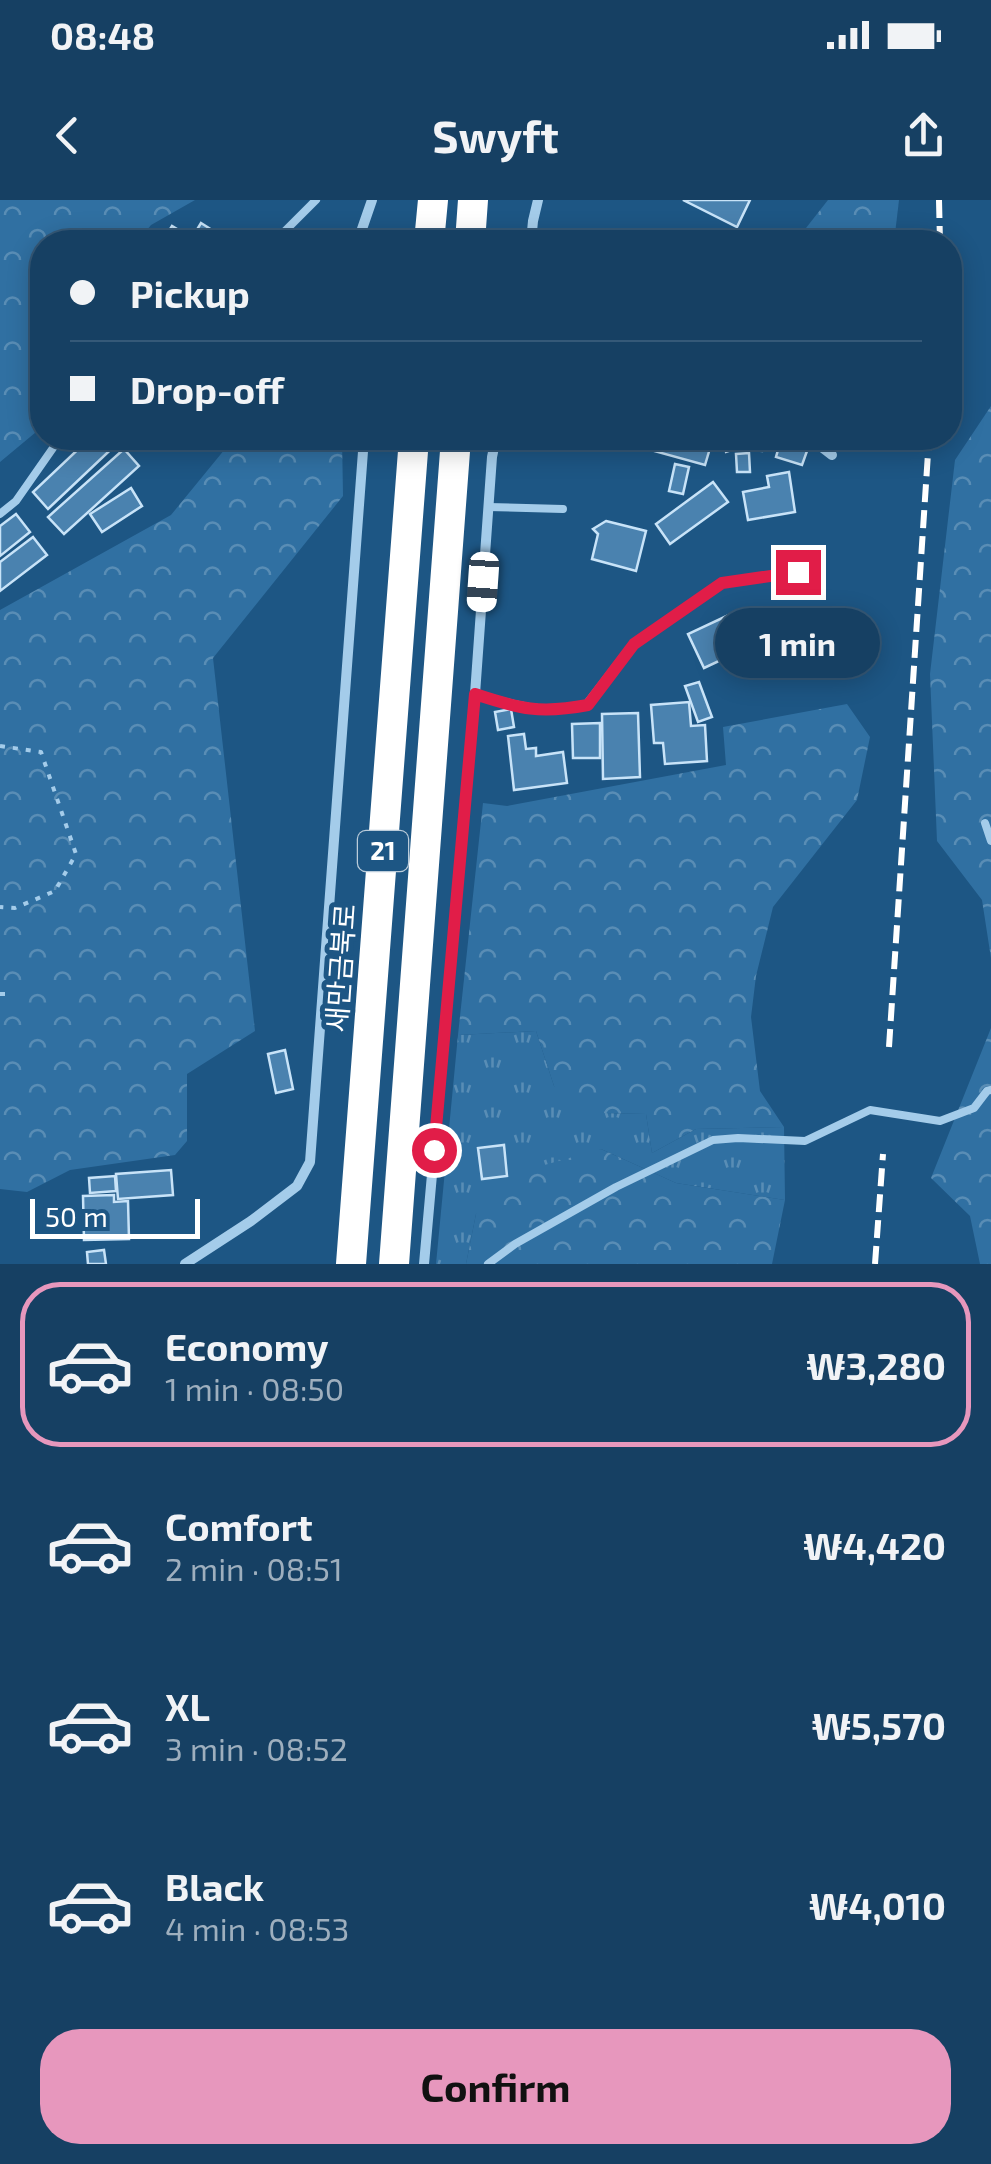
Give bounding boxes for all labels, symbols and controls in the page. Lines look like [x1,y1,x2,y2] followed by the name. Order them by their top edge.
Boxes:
[50,12,155,58] text: 08:48
[40,108,95,163] icon: back
[432,108,559,162] text: Swyft
[896,108,951,163] icon: share
[130,270,250,316] text: Pickup
[130,366,284,412] text: Drop-off
[776,550,821,595] route end
[466,551,500,613] car
[716,607,880,677] callout: 1 min
[759,624,836,662] text: 1 min
[358,831,408,871] road number: 21
[319,902,361,1033] street label: 새만금북로
[412,1128,457,1173] route start
[30,1194,200,1238] scale bar
[45,1199,108,1233] text: 50 m
[45,1320,135,1410] icon: car
[165,1323,329,1369] text: Economy
[806,1342,946,1388] text: ₩3,280
[165,1369,344,1407] text: 1 min · 08:50
[45,1500,135,1590] icon: car
[165,1503,313,1549] text: Comfort
[803,1522,946,1568] text: ₩4,420
[165,1549,343,1587] text: 2 min · 08:51
[45,1680,135,1770] icon: car
[165,1683,210,1729] text: XL
[812,1702,946,1748] text: ₩5,570
[165,1729,348,1767] text: 3 min · 08:52
[45,1860,135,1950] icon: car
[165,1863,264,1909] text: Black
[809,1882,946,1928] text: ₩4,010
[165,1909,349,1947] text: 4 min · 08:53
[40,2029,951,2144] button: Confirm

